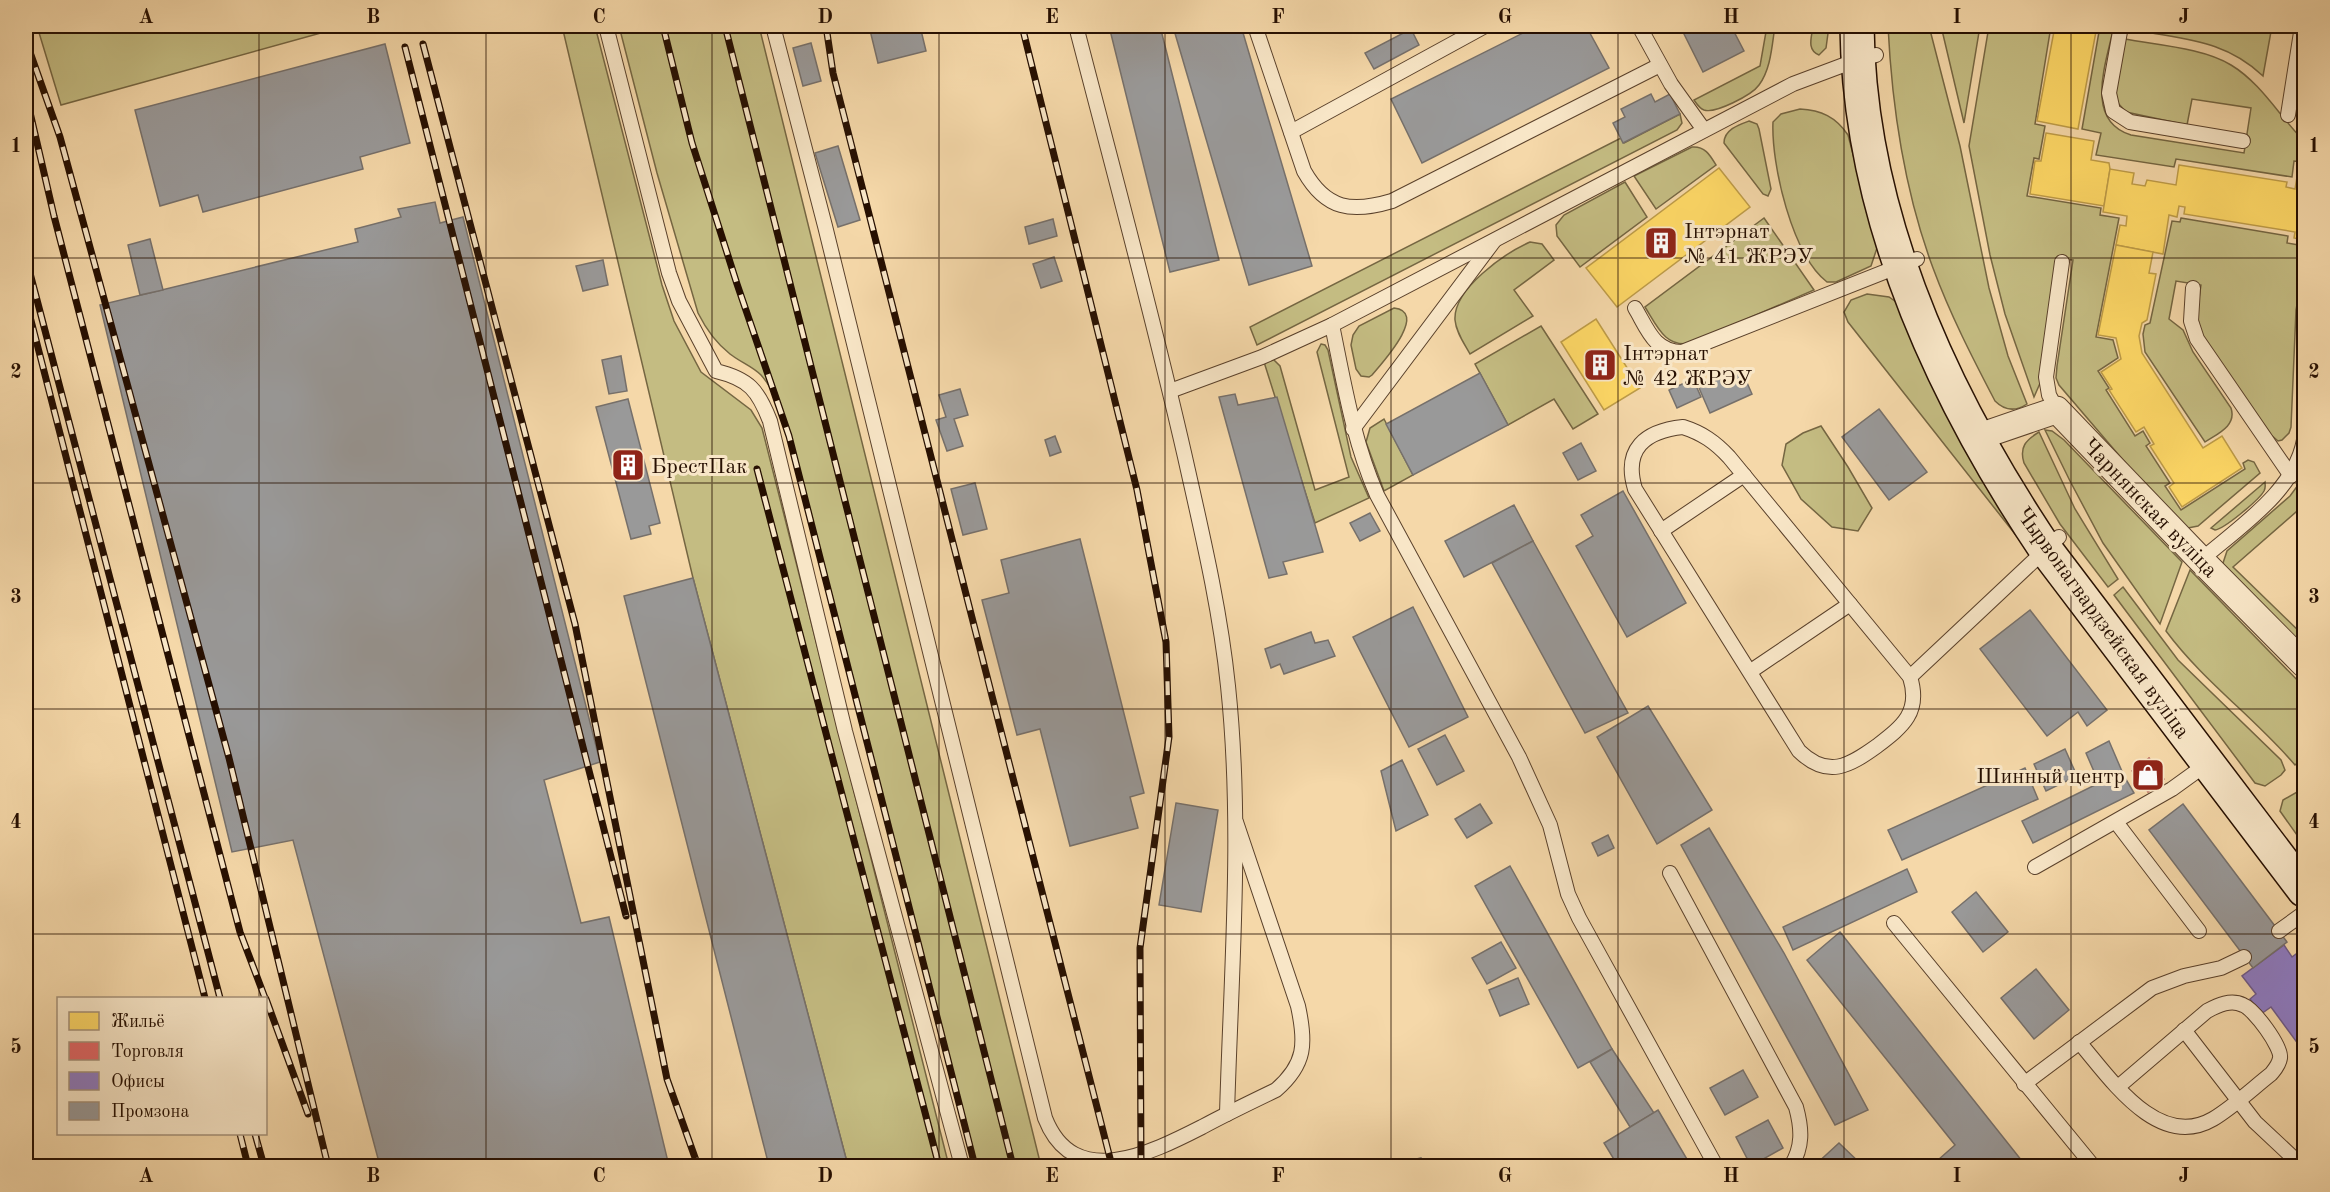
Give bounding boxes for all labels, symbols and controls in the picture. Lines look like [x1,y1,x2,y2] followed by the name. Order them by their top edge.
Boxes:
[138,8,154,28] text: A
[366,8,380,28] text: B
[592,8,606,28] text: C
[817,8,833,28] text: D
[1045,8,1059,28] text: E
[1271,8,1285,28] text: F
[1498,8,1512,28] text: G
[1723,8,1739,28] text: H
[1953,8,1961,28] text: I
[2179,8,2190,28] text: J
[10,137,22,157] text: 1
[2308,137,2320,157] text: 1
[1684,221,1814,268] place label: Інтэрнат № 41 ЖРЭУ
[1643,225,1679,261] building icon: Інтэрнат № 41 ЖРЭУ
[1623,343,1753,390] place label: Інтэрнат № 42 ЖРЭУ
[1582,347,1618,383] building icon: Інтэрнат № 42 ЖРЭУ
[10,363,22,383] text: 2
[2308,363,2320,383] text: 2
[2078,435,2221,582] street label: Чарнянская вуліца
[610,447,646,483] building icon: БрестПак
[651,456,747,478] place label: БрестПак
[2011,504,2193,743] street label: Чырвонагвардзейская вуліца
[10,588,22,608] text: 3
[2308,588,2320,608] text: 3
[2130,757,2166,793] shop icon: Шинный центр
[1976,766,2125,788] place label: Шинный центр
[10,813,22,833] text: 4
[2308,813,2320,833] text: 4
[57,997,267,1135] legend
[111,1013,165,1031] text: Жильё
[10,1037,22,1058] text: 5
[2308,1037,2320,1058] text: 5
[111,1043,184,1061] text: Торговля
[111,1073,165,1092] text: Офисы
[111,1103,189,1121] text: Промзона
[138,1167,154,1187] text: A
[366,1167,380,1187] text: B
[592,1167,606,1187] text: C
[817,1167,833,1187] text: D
[1045,1167,1059,1187] text: E
[1271,1167,1285,1187] text: F
[1498,1167,1512,1187] text: G
[1723,1167,1739,1187] text: H
[1953,1167,1961,1187] text: I
[2179,1167,2190,1187] text: J

